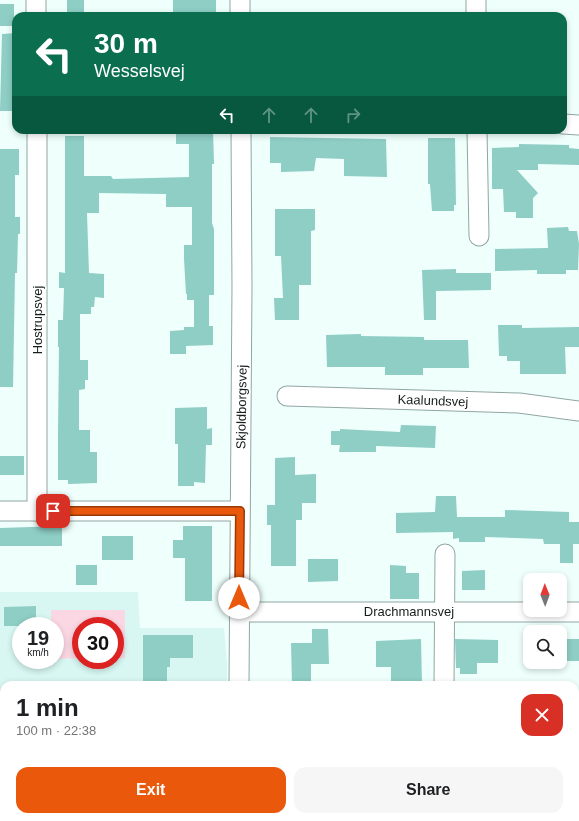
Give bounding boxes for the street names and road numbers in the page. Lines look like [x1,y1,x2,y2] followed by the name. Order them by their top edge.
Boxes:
[30,286,45,354] street label: Hostrupsvej
[233,365,250,449] street label: Skjoldborgsvej
[397,392,469,409] street label: Kaalundsvej
[364,604,454,619] street label: Drachmannsvej

